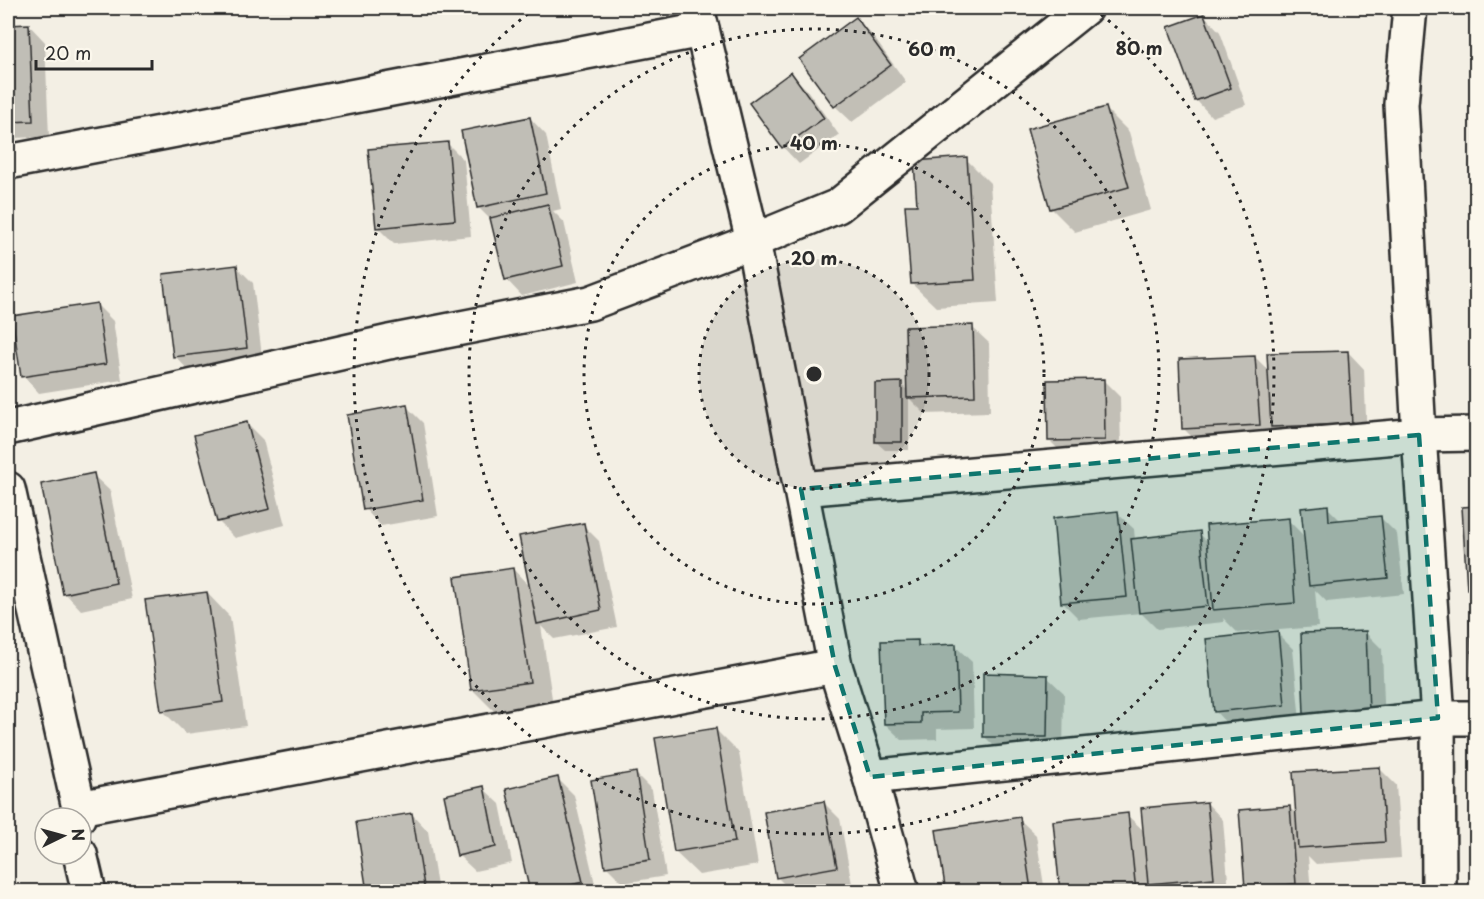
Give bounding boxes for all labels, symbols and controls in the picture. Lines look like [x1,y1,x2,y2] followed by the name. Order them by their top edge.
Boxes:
[36,33,152,71] scale bar
[1115,34,1163,61] text: 80 m
[908,35,956,62] text: 60 m
[45,39,91,66] text: 20 m
[790,129,838,156] text: 40 m
[791,244,837,271] text: 20 m
[804,364,824,384] centre of rings
[33,806,93,866] north arrow
[66,827,91,842] text: N

